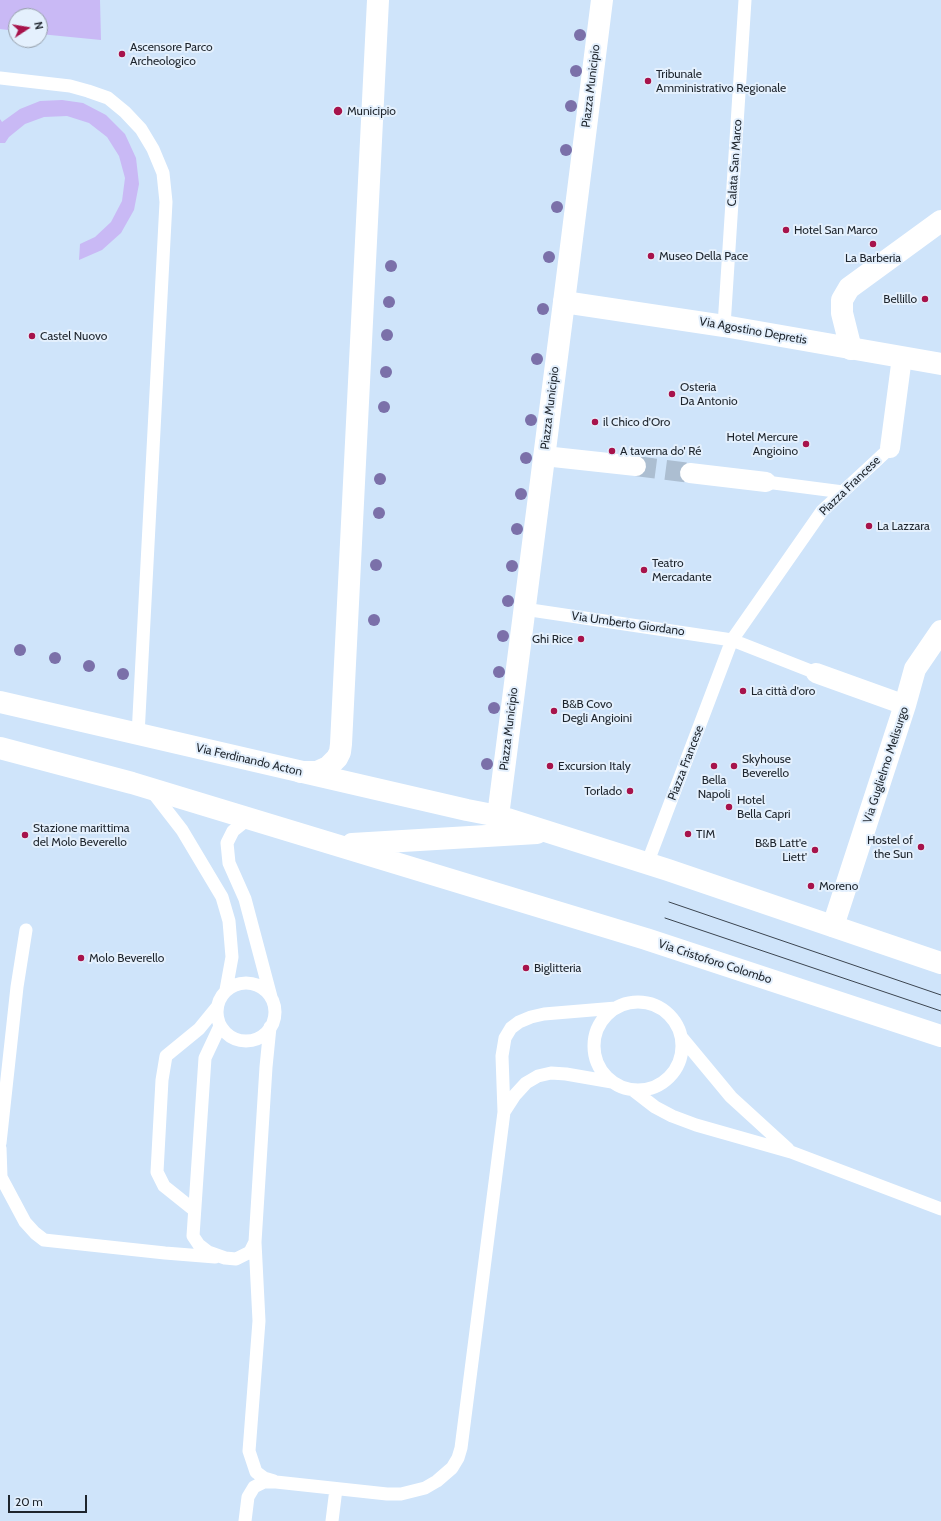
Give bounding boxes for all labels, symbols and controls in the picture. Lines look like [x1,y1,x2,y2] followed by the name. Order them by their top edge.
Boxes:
[8,8,48,48] north arrow
[31,20,46,31] text: N
[130,40,213,68] place label: Ascensore Parco Archeologico
[579,44,603,128] street label: Piazza Municipio
[117,49,127,59] marker: Ascensore Parco Archeologico
[656,67,786,95] place label: Tribunale Amministrativo Regionale
[643,76,653,86] marker: Tribunale Amministrativo Regionale
[347,104,396,118] place label: Municipio
[332,105,344,117] marker: Municipio
[725,119,745,207] street label: Calata San Marco
[794,223,878,237] place label: Hotel San Marco
[781,225,791,235] marker: Hotel San Marco
[868,239,878,249] marker: La Barberia
[659,249,748,263] place label: Museo Della Pace
[646,251,656,261] marker: Museo Della Pace
[845,251,901,265] place label: La Barberia
[883,292,917,306] place label: Bellillo
[920,294,930,304] marker: Bellillo
[698,314,808,348] street label: Via Agostino Depretis
[40,329,107,343] place label: Castel Nuovo
[27,331,37,341] marker: Castel Nuovo
[538,366,562,450] street label: Piazza Municipio
[680,380,738,408] place label: Osteria Da Antonio
[667,389,677,399] marker: Osteria Da Antonio
[603,415,670,429] place label: il Chico d'Oro
[590,417,600,427] marker: il Chico d'Oro
[727,430,798,458] place label: Hotel Mercure Angioino
[801,439,811,449] marker: Hotel Mercure Angioino
[620,444,702,458] place label: A taverna do' Ré
[607,446,617,456] marker: A taverna do' Ré
[816,453,884,519] street label: Piazza Francese
[877,519,930,533] place label: La Lazzara
[864,521,874,531] marker: La Lazzara
[652,556,712,584] place label: Teatro Mercadante
[639,565,649,575] marker: Teatro Mercadante
[570,609,686,639] street label: Via Umberto Giordano
[532,632,573,646] place label: Ghi Rice
[576,634,586,644] marker: Ghi Rice
[751,684,815,698] place label: La città d'oro
[738,686,748,696] marker: La città d'oro
[497,687,521,771] street label: Piazza Municipio
[562,697,632,725] place label: B&B Covo Degli Angioini
[860,705,912,825] street label: Via Guglielmo Melisurgo
[549,706,559,716] marker: B&B Covo Degli Angioini
[665,723,707,803] street label: Piazza Francese
[194,741,304,779] street label: Via Ferdinando Acton
[742,752,791,780] place label: Skyhouse Beverello
[558,759,631,773] place label: Excursion Italy
[545,761,555,771] marker: Excursion Italy
[709,761,719,771] marker: Bella Napoli
[729,761,739,771] marker: Skyhouse Beverello
[698,773,730,801] place label: Bella Napoli
[584,784,622,798] place label: Torlado
[625,786,635,796] marker: Torlado
[737,793,791,821] place label: Hotel Bella Capri
[724,802,734,812] marker: Hotel Bella Capri
[33,821,130,849] place label: Stazione marittima del Molo Beverello
[696,827,715,841] place label: TIM
[683,829,693,839] marker: TIM
[20,830,30,840] marker: Stazione marittima del Molo Beverello
[867,833,913,861] place label: Hostel of the Sun
[755,836,807,864] place label: B&B Latt'e Liett'
[916,842,926,852] marker: Hostel of the Sun
[810,845,820,855] marker: B&B Latt'e Liett'
[819,879,858,893] place label: Moreno
[806,881,816,891] marker: Moreno
[656,937,774,987] street label: Via Cristoforo Colombo
[89,951,164,965] place label: Molo Beverello
[76,953,86,963] marker: Molo Beverello
[534,961,581,975] place label: Biglitteria
[521,963,531,973] marker: Biglitteria
[10,1487,89,1513] scale bar
[15,1494,43,1509] text: 20 m

